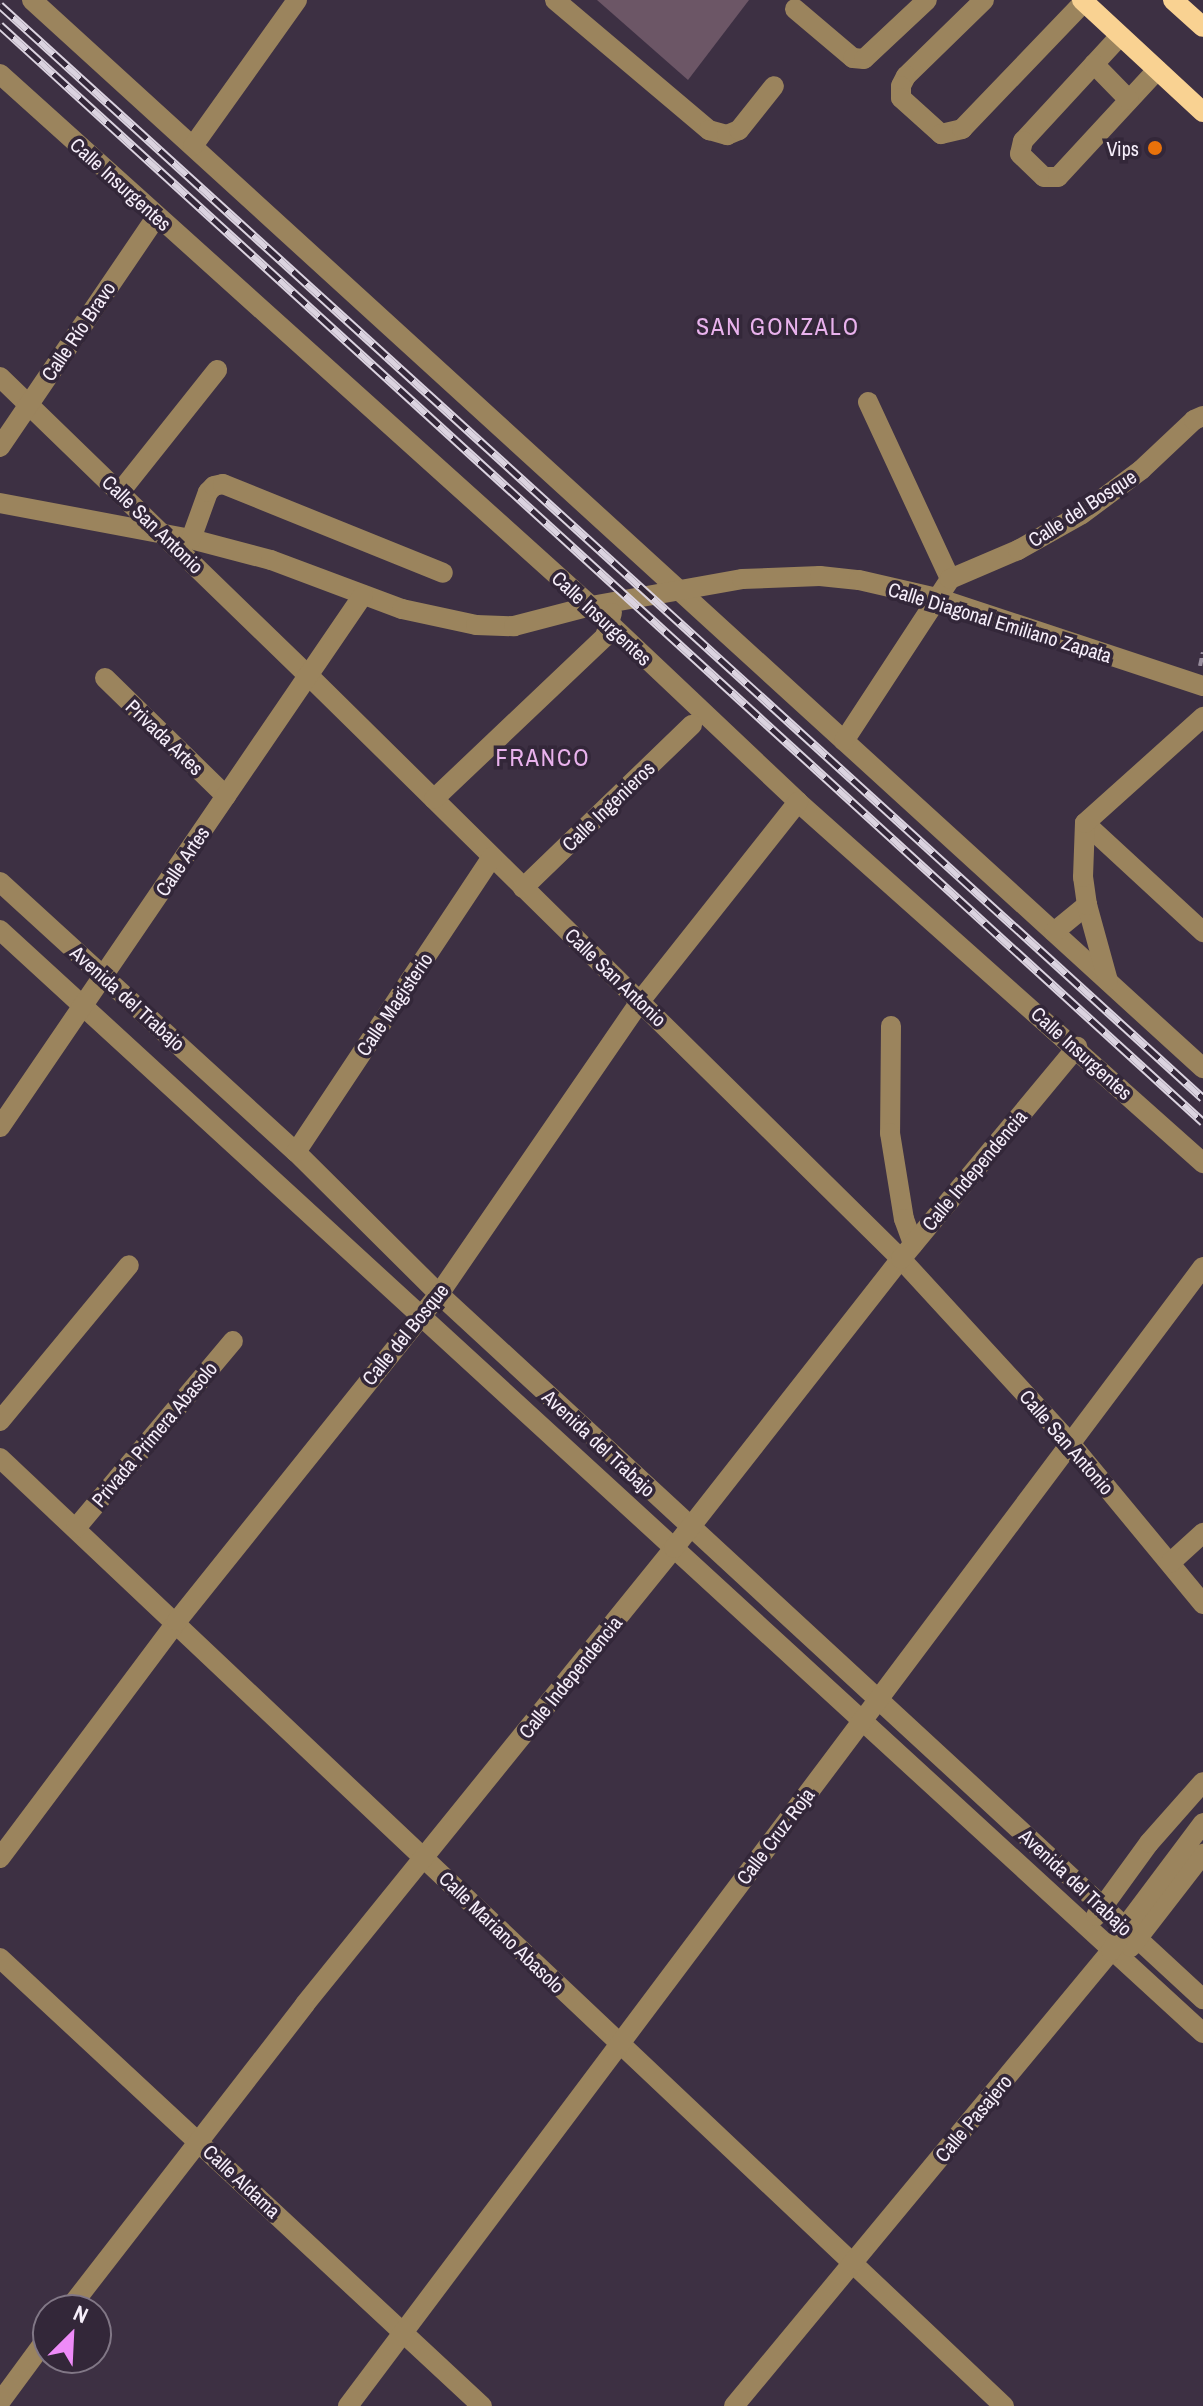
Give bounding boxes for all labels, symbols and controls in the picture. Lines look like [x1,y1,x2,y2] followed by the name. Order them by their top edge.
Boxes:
[66,132,176,236] street label: Calle Insurgentes
[1106,136,1139,160] place label: Vips
[1146,139,1164,157] marker: Vips
[36,277,120,385] street label: Calle Río Bravo
[696,313,860,341] district label: SAN GONZALO
[1023,464,1141,552] street label: Calle del Bosque
[97,469,209,579] street label: Calle San Antonio
[547,566,657,670] street label: Calle Insurgentes
[885,577,1115,667] street label: Calle Diagonal Emiliano Zapata
[121,694,209,780] street label: Privada Artes
[495,744,591,772] district label: FRANCO
[557,756,659,856] street label: Calle Ingenieros
[150,821,214,901] street label: Calle Artes
[560,922,672,1032] street label: Calle San Antonio
[66,940,190,1056] street label: Avenida del Trabajo
[351,948,437,1060] street label: Calle Magisterio
[1027,1001,1137,1105] street label: Calle Insurgentes
[916,1105,1032,1235] street label: Calle Independencia
[357,1278,453,1390] street label: Calle del Bosque
[86,1356,222,1512] street label: Privada Primera Abasolo
[537,1384,661,1502] street label: Avenida del Trabajo
[1015,1384,1119,1500] street label: Calle San Antonio
[513,1611,627,1743] street label: Calle Independencia
[731,1783,819,1889] street label: Calle Cruz Roja
[1014,1823,1138,1941] street label: Avenida del Trabajo
[434,1866,570,1998] street label: Calle Mariano Abasolo
[930,2069,1016,2167] street label: Calle Pasajero
[198,2139,286,2223] street label: Calle Aldama
[32,2294,112,2374] north arrow
[69,2298,93,2330] text: N

